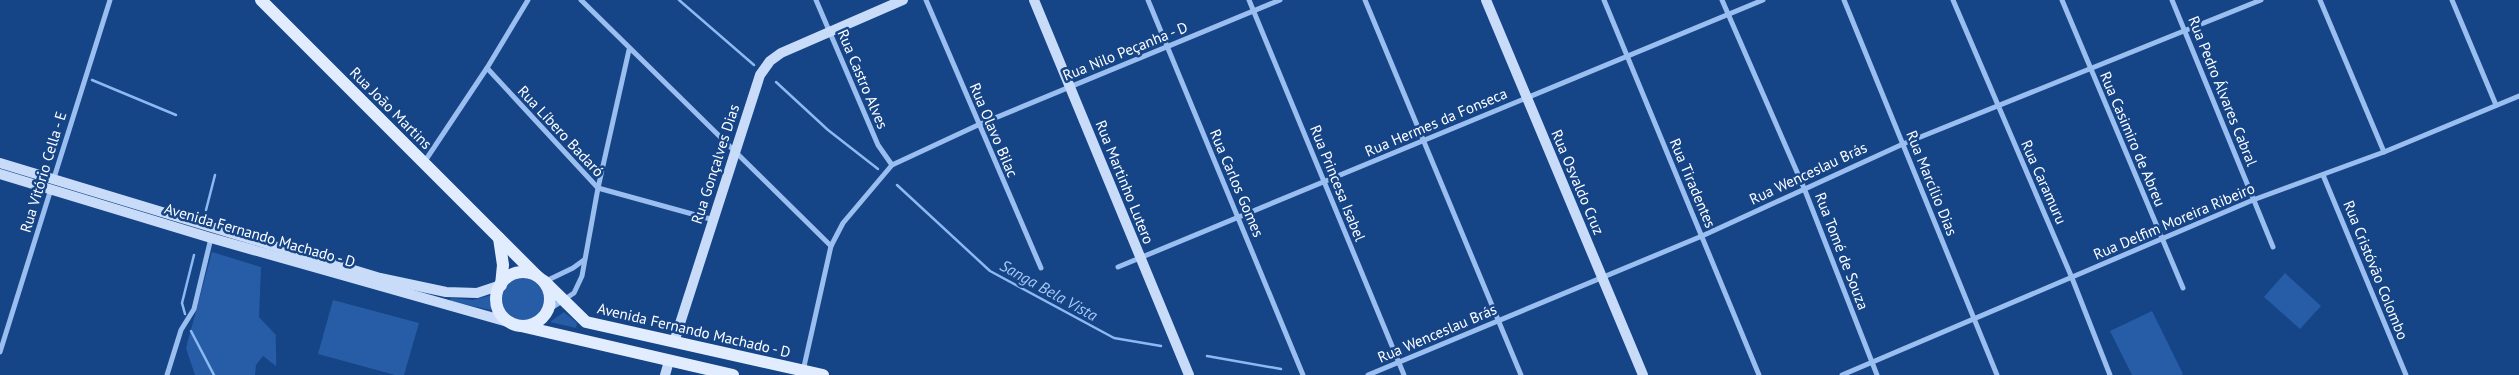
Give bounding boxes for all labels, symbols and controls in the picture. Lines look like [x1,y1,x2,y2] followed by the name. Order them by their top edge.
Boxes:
[2184,13,2262,169] street label: Rua Pedro Álvares Cabral
[1060,17,1190,85] street label: Rua Nilo Peçanha - D
[833,26,893,132] street label: Rua Castro Alves
[346,63,436,153] street label: Rua João Martins
[2096,69,2170,209] street label: Rua Casimiro de Abreu
[966,80,1023,180] street label: Rua Olavo Bilac
[514,81,608,181] street label: Rua Líbero Badaró
[1362,83,1510,161] street label: Rua Hermes da Fonseca
[687,102,743,226] street label: Rua Gonçalves Dias
[16,109,70,235] street label: Rua Vitório Cella - E
[1091,117,1159,247] street label: Rua Martinho Lutero
[1306,122,1370,244] street label: Rua Princesa Isabel
[1206,126,1268,240] street label: Rua Carlos Gomes
[1547,127,1609,237] street label: Rua Osvaldo Cruz
[1902,128,1962,238] street label: Rua Marcílio Dias
[1666,135,1720,231] street label: Rua Tiradentes
[1746,137,1870,209] street label: Rua Wenceslau Brás
[2017,137,2071,227] street label: Rua Caramuru
[2090,178,2258,264] street label: Rua Delfim Moreira Ribeiro
[1811,190,1873,312] street label: Rua Tomé de Souza
[2339,198,2413,342] street label: Rua Cristóvão Colombo
[162,199,358,271] street label: Avenida Fernando Machado - D
[997,255,1101,325] water label: Sanga Bela Vista
[596,298,792,362] street label: Avenida Fernando Machado - D
[1375,299,1499,367] street label: Rua Wenceslau Brás

